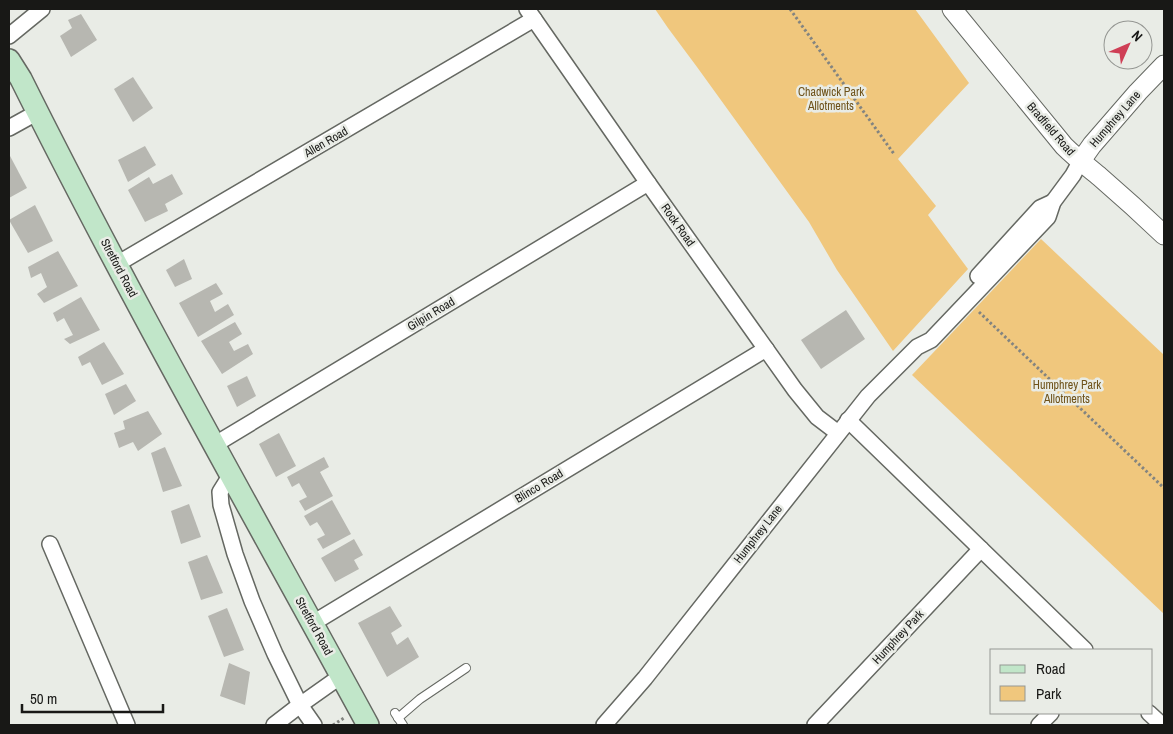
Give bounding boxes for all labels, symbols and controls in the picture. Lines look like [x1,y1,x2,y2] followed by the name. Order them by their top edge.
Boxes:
[1103,20,1153,70] north arrow
[1128,27,1146,45] text: N
[798,84,864,114] park label: Chadwick Park Allotments
[1086,87,1144,151] street label: Humphrey Lane
[1023,99,1079,159] street label: Bradfield Road
[300,123,351,161] street label: Allen Road
[657,200,699,250] street label: Rock Road
[97,236,141,300] street label: Stretford Road
[404,294,458,334] street label: Gilpin Road
[1033,377,1101,407] park label: Humphrey Park Allotments
[512,465,566,507] street label: Blinco Road
[730,501,786,567] street label: Humphrey Lane
[291,594,337,658] street label: Stretford Road
[869,606,927,667] street label: Humphrey Park
[990,649,1153,714] legend
[1036,658,1065,679] text: Road
[22,682,164,714] scale bar
[1036,683,1062,704] text: Park
[30,688,57,709] text: 50 m

